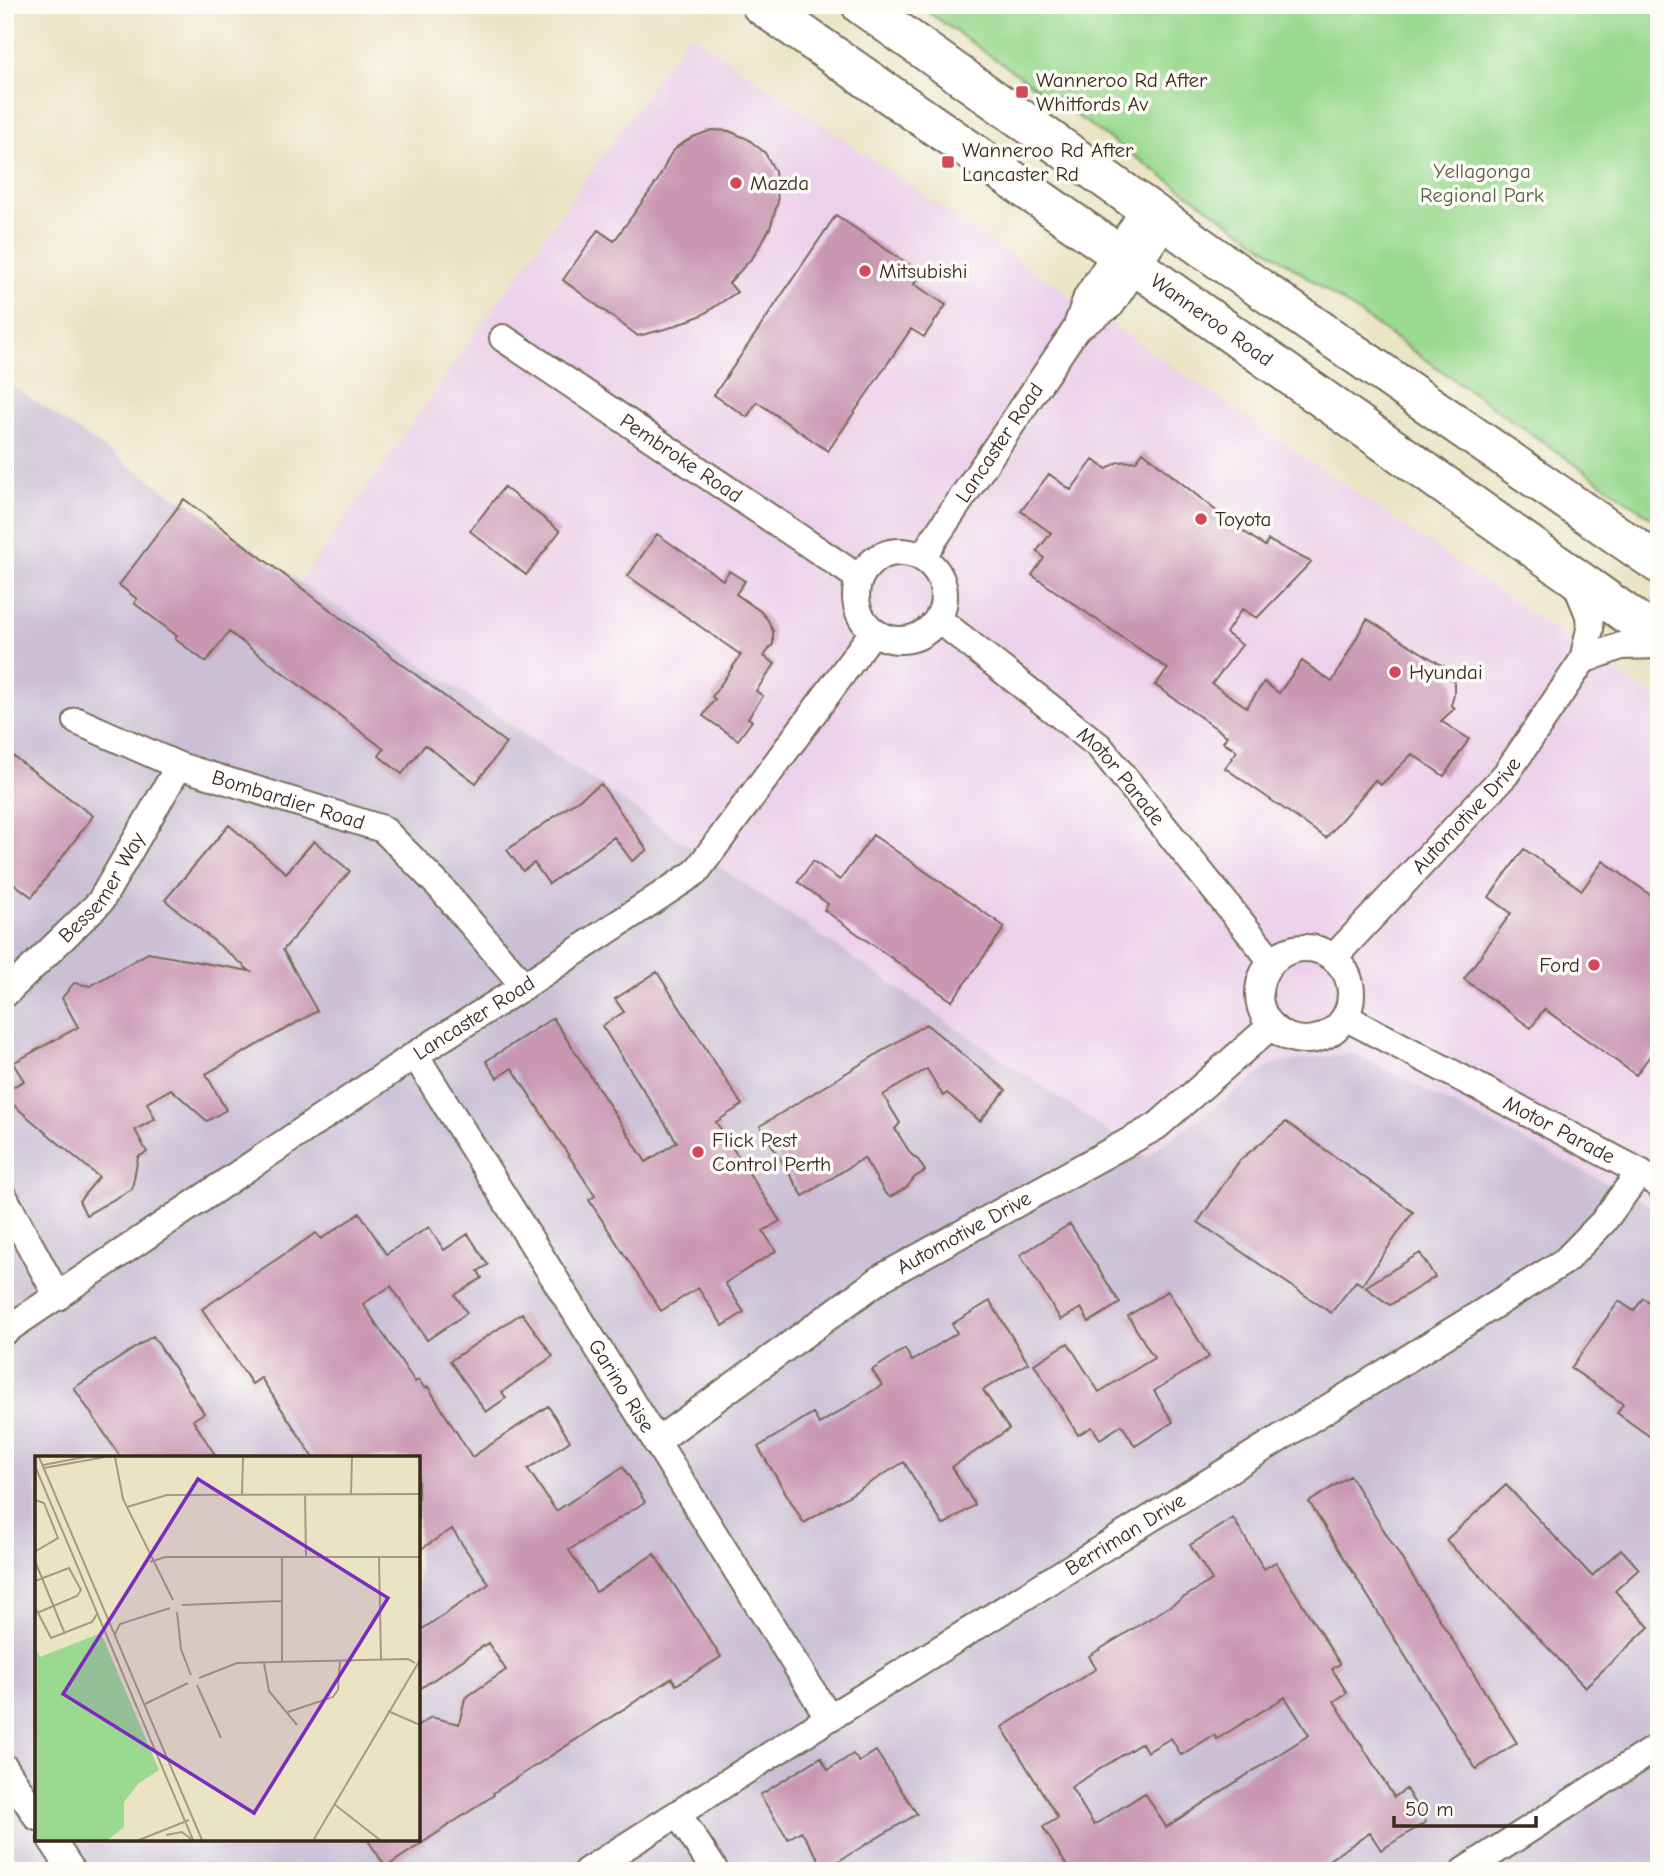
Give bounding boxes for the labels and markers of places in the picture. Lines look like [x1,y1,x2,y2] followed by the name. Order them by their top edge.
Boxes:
[1036,68,1208,116] place label: Wanneroo Rd After Whitfords Av
[1014,84,1030,100] marker: Wanneroo Rd After Whitfords Av
[962,138,1134,186] place label: Wanneroo Rd After Lancaster Rd
[940,154,956,170] marker: Wanneroo Rd After Lancaster Rd
[750,171,809,195] place label: Mazda
[728,175,744,191] marker: Mazda
[879,259,968,283] place label: Mitsubishi
[857,263,873,279] marker: Mitsubishi
[1215,507,1271,531] place label: Toyota
[1193,511,1209,527] marker: Toyota
[1409,660,1483,684] place label: Hyundai
[1387,664,1403,680] marker: Hyundai
[1539,953,1580,977] place label: Ford
[1586,957,1602,973] marker: Ford
[712,1128,831,1176] place label: Flick Pest Control Perth
[690,1144,706,1160] marker: Flick Pest Control Perth

